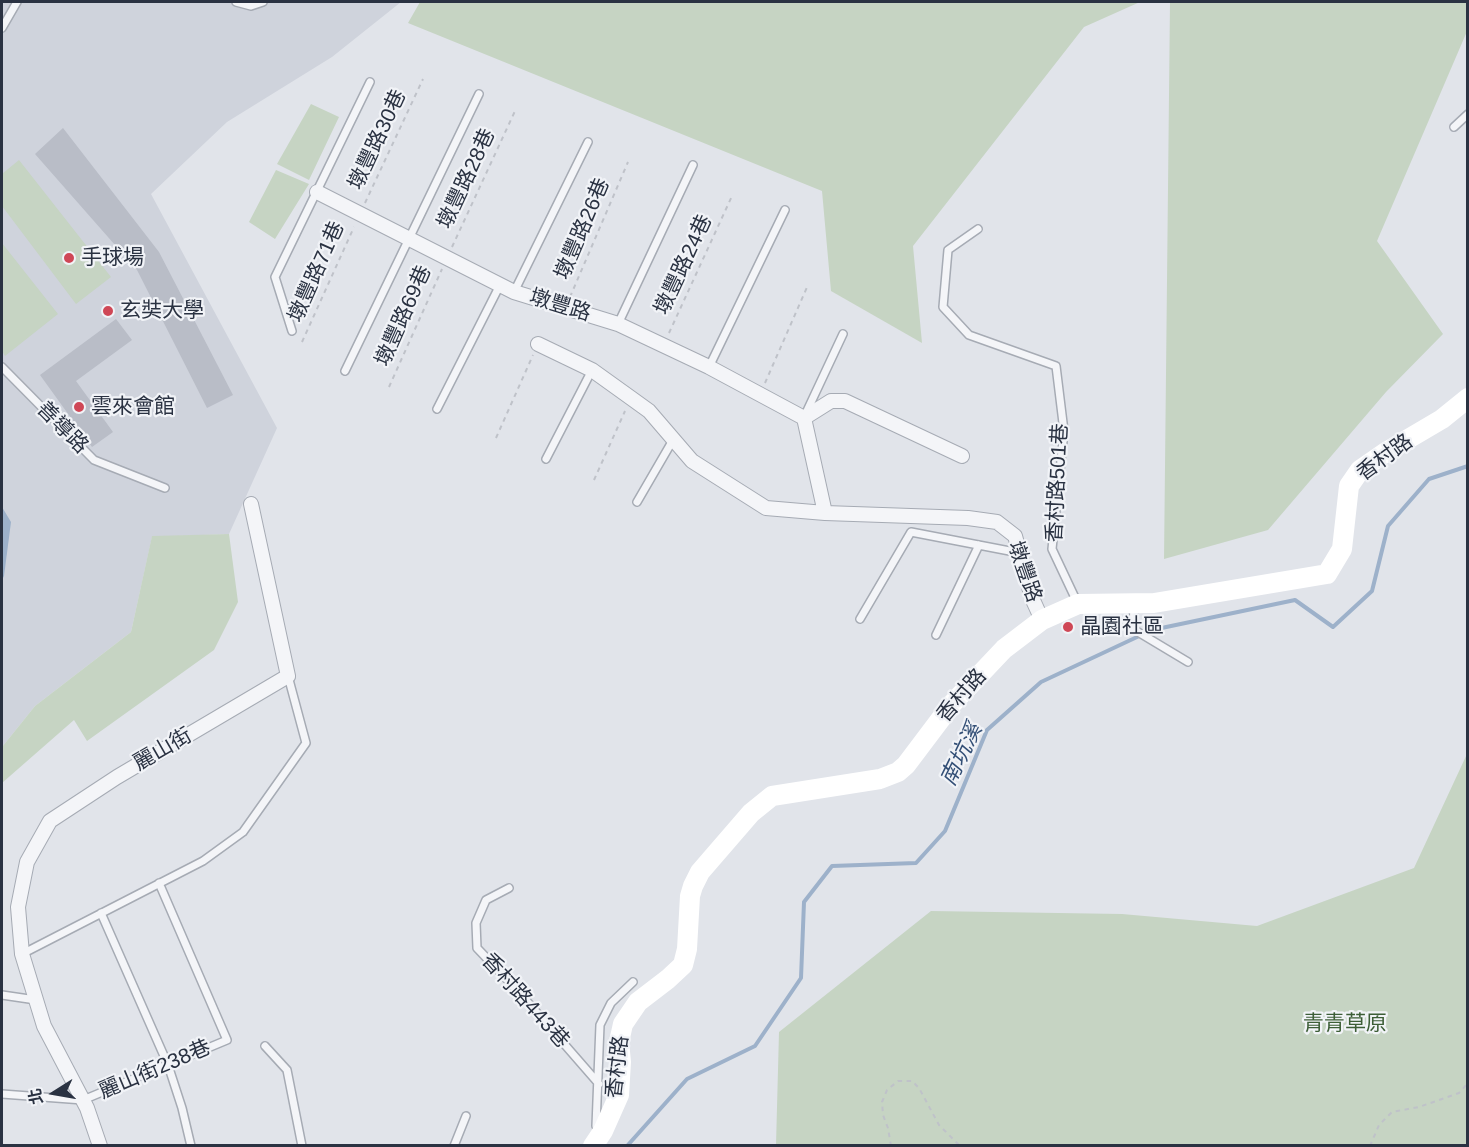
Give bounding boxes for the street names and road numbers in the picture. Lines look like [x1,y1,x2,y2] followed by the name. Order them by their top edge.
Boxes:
[344,86,412,194] street label: 墩豐路30巷
[433,125,501,233] street label: 墩豐路28巷
[550,175,616,283] street label: 墩豐路26巷
[650,211,718,319] street label: 墩豐路24巷
[284,218,350,326] street label: 墩豐路71巷
[371,262,437,370] street label: 墩豐路69巷
[526,285,594,327] street label: 墩豐路
[31,397,93,459] street label: 善導路
[1042,423,1074,543] street label: 香村路501巷
[1352,429,1418,487] street label: 香村路
[1002,538,1046,606] street label: 墩豐路
[932,664,992,728] street label: 香村路
[129,723,197,777] street label: 麗山街
[476,948,574,1054] street label: 香村路443巷
[602,1034,634,1100] street label: 香村路
[95,1035,215,1105] street label: 麗山街238巷

